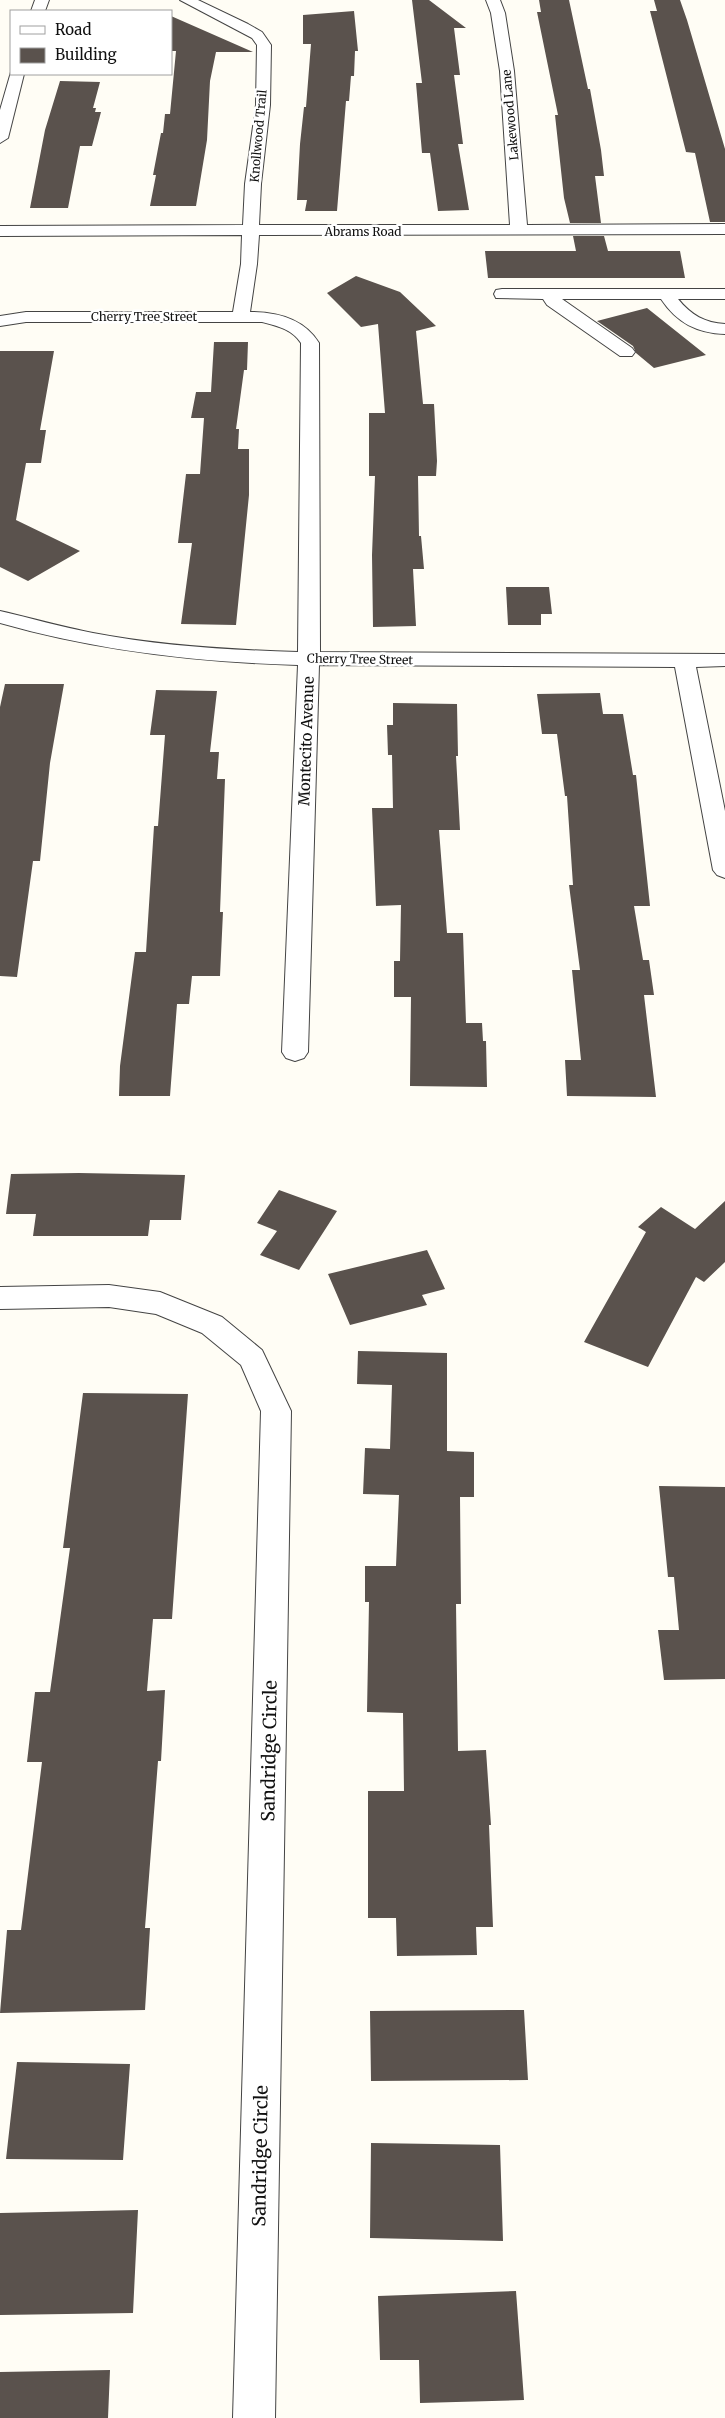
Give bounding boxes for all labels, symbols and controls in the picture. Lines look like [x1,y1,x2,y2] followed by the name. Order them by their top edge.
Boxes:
[10,10,172,75] legend
[55,20,91,39] text: Road
[55,45,117,64] text: Building
[499,69,521,161] street label: Lakewood Lane
[246,89,270,183] street label: Knollwood Trail
[324,224,401,239] street label: Abrams Road
[91,309,197,324] street label: Cherry Tree Street
[307,651,414,667] street label: Cherry Tree Street
[294,676,318,806] street label: Montecito Avenue
[256,1680,282,1822] street label: Sandridge Circle
[247,2085,273,2227] street label: Sandridge Circle

